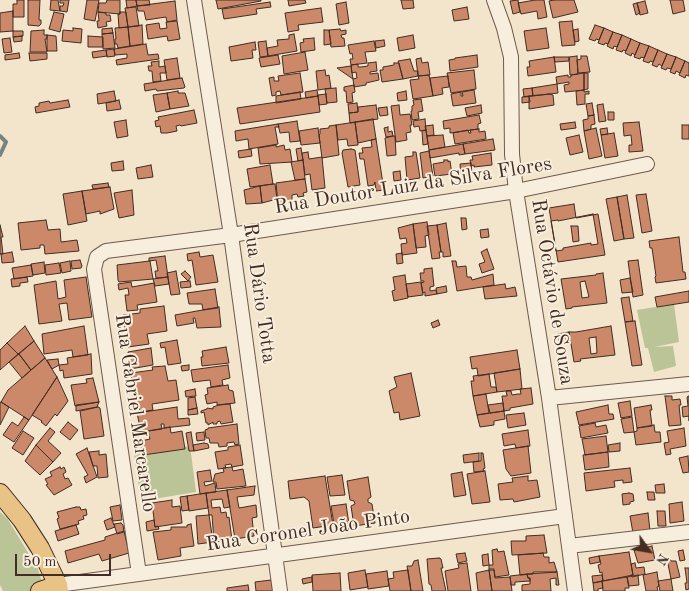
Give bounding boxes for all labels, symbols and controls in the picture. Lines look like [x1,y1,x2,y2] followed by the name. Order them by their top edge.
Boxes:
[272,152,554,220] street label: Rua Doutor Luiz da Silva Flores
[525,197,579,387] street label: Rua Octávio de Souza
[237,221,281,365] street label: Rua Dário Totta
[109,312,161,514] street label: Rua Gabriel Marcarello
[204,505,412,557] street label: Rua Coronel João Pinto
[624,526,674,576] north arrow
[18,544,114,576] scale bar
[653,551,670,567] text: N
[23,555,57,570] text: 50 m

